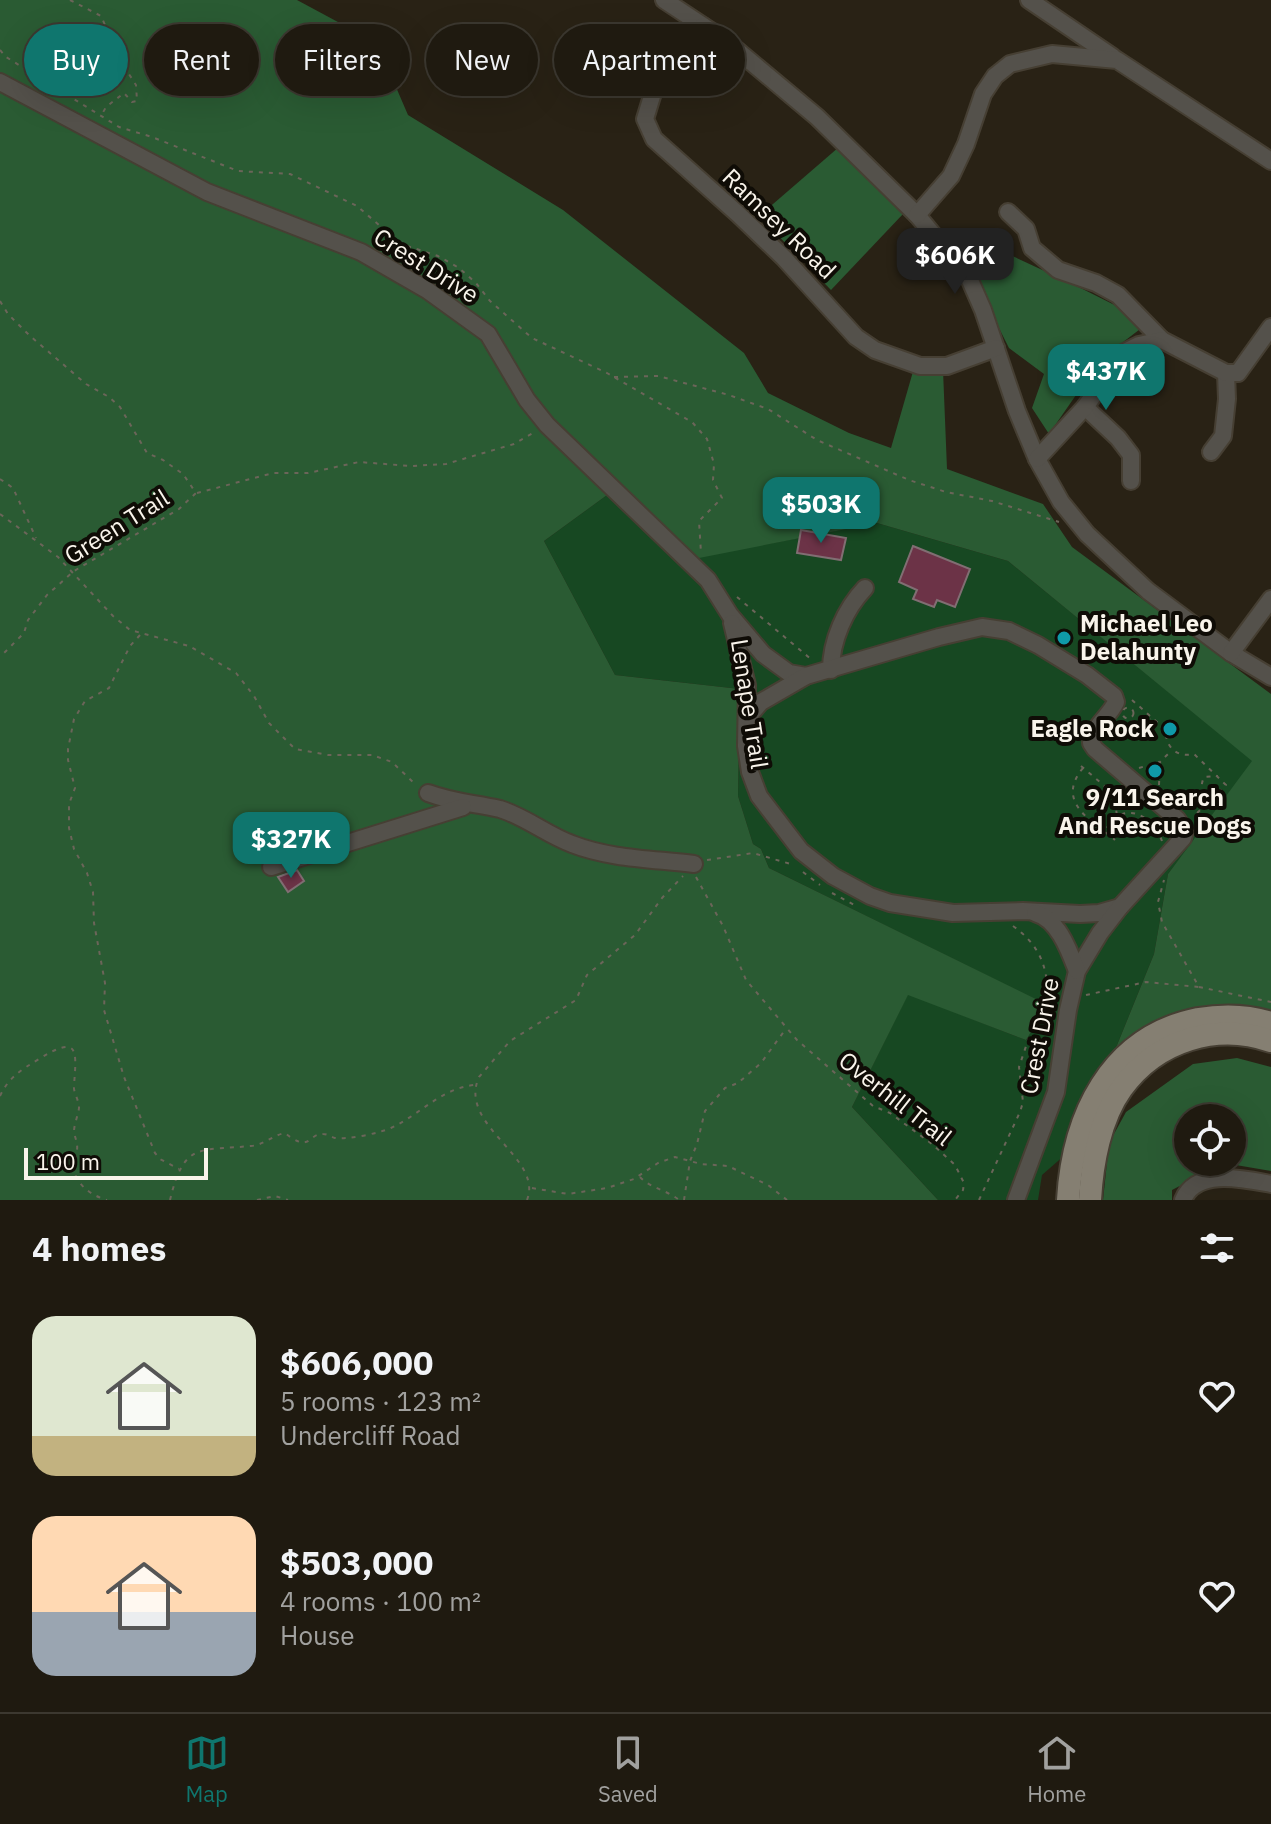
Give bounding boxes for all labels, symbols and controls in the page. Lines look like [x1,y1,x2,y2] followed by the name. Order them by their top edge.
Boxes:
[24,24,128,96] chip: Buy
[144,24,259,96] chip: Rent
[275,24,410,96] chip: Filters
[426,24,538,96] chip: New
[554,24,745,96] chip: Apartment
[716,161,843,286] street label: Ramsey Road
[368,220,485,310] street label: Crest Drive
[899,228,1011,296] pin: $606K
[915,237,995,271] text: $606K
[1050,344,1162,412] pin: $437K
[1066,353,1146,387] text: $437K
[765,477,877,545] pin: $503K
[58,481,175,571] street label: Green Trail
[781,486,861,520] text: $503K
[1080,607,1213,667] place label: Michael Leo Delahunty
[1055,629,1073,647] marker: Michael Leo Delahunty
[724,637,776,771] street label: Lenape Trail
[1030,712,1154,744] place label: Eagle Rock
[1161,720,1179,738] marker: Eagle Rock
[1146,762,1164,780] marker: 9/11 Search And Rescue Dogs
[1058,781,1252,841] place label: 9/11 Search And Rescue Dogs
[235,812,347,880] pin: $327K
[251,821,331,855] text: $327K
[1012,975,1066,1097] street label: Crest Drive
[832,1044,959,1153] street label: Overhill Trail
[1174,1104,1246,1176] map controls
[1174,1104,1246,1176] button: locate
[24,1144,208,1180] scale bar
[36,1147,100,1176] text: 100 m
[32,1226,167,1270] text: 4 homes
[1195,1226,1239,1270] icon: filters
[280,1340,433,1384] text: $606,000
[96,1348,192,1444] icon: home
[1195,1374,1239,1418] icon: heart
[280,1384,481,1418] text: 5 rooms · 123 m²
[280,1418,461,1452] text: Undercliff Road
[280,1540,433,1584] text: $503,000
[96,1548,192,1644] icon: home
[1195,1574,1239,1618] icon: heart
[280,1584,481,1618] text: 4 rooms · 100 m²
[280,1618,355,1652] text: House
[185,1731,229,1808] tab: Map
[598,1731,658,1808] tab: Saved
[1027,1731,1086,1808] tab: Home

